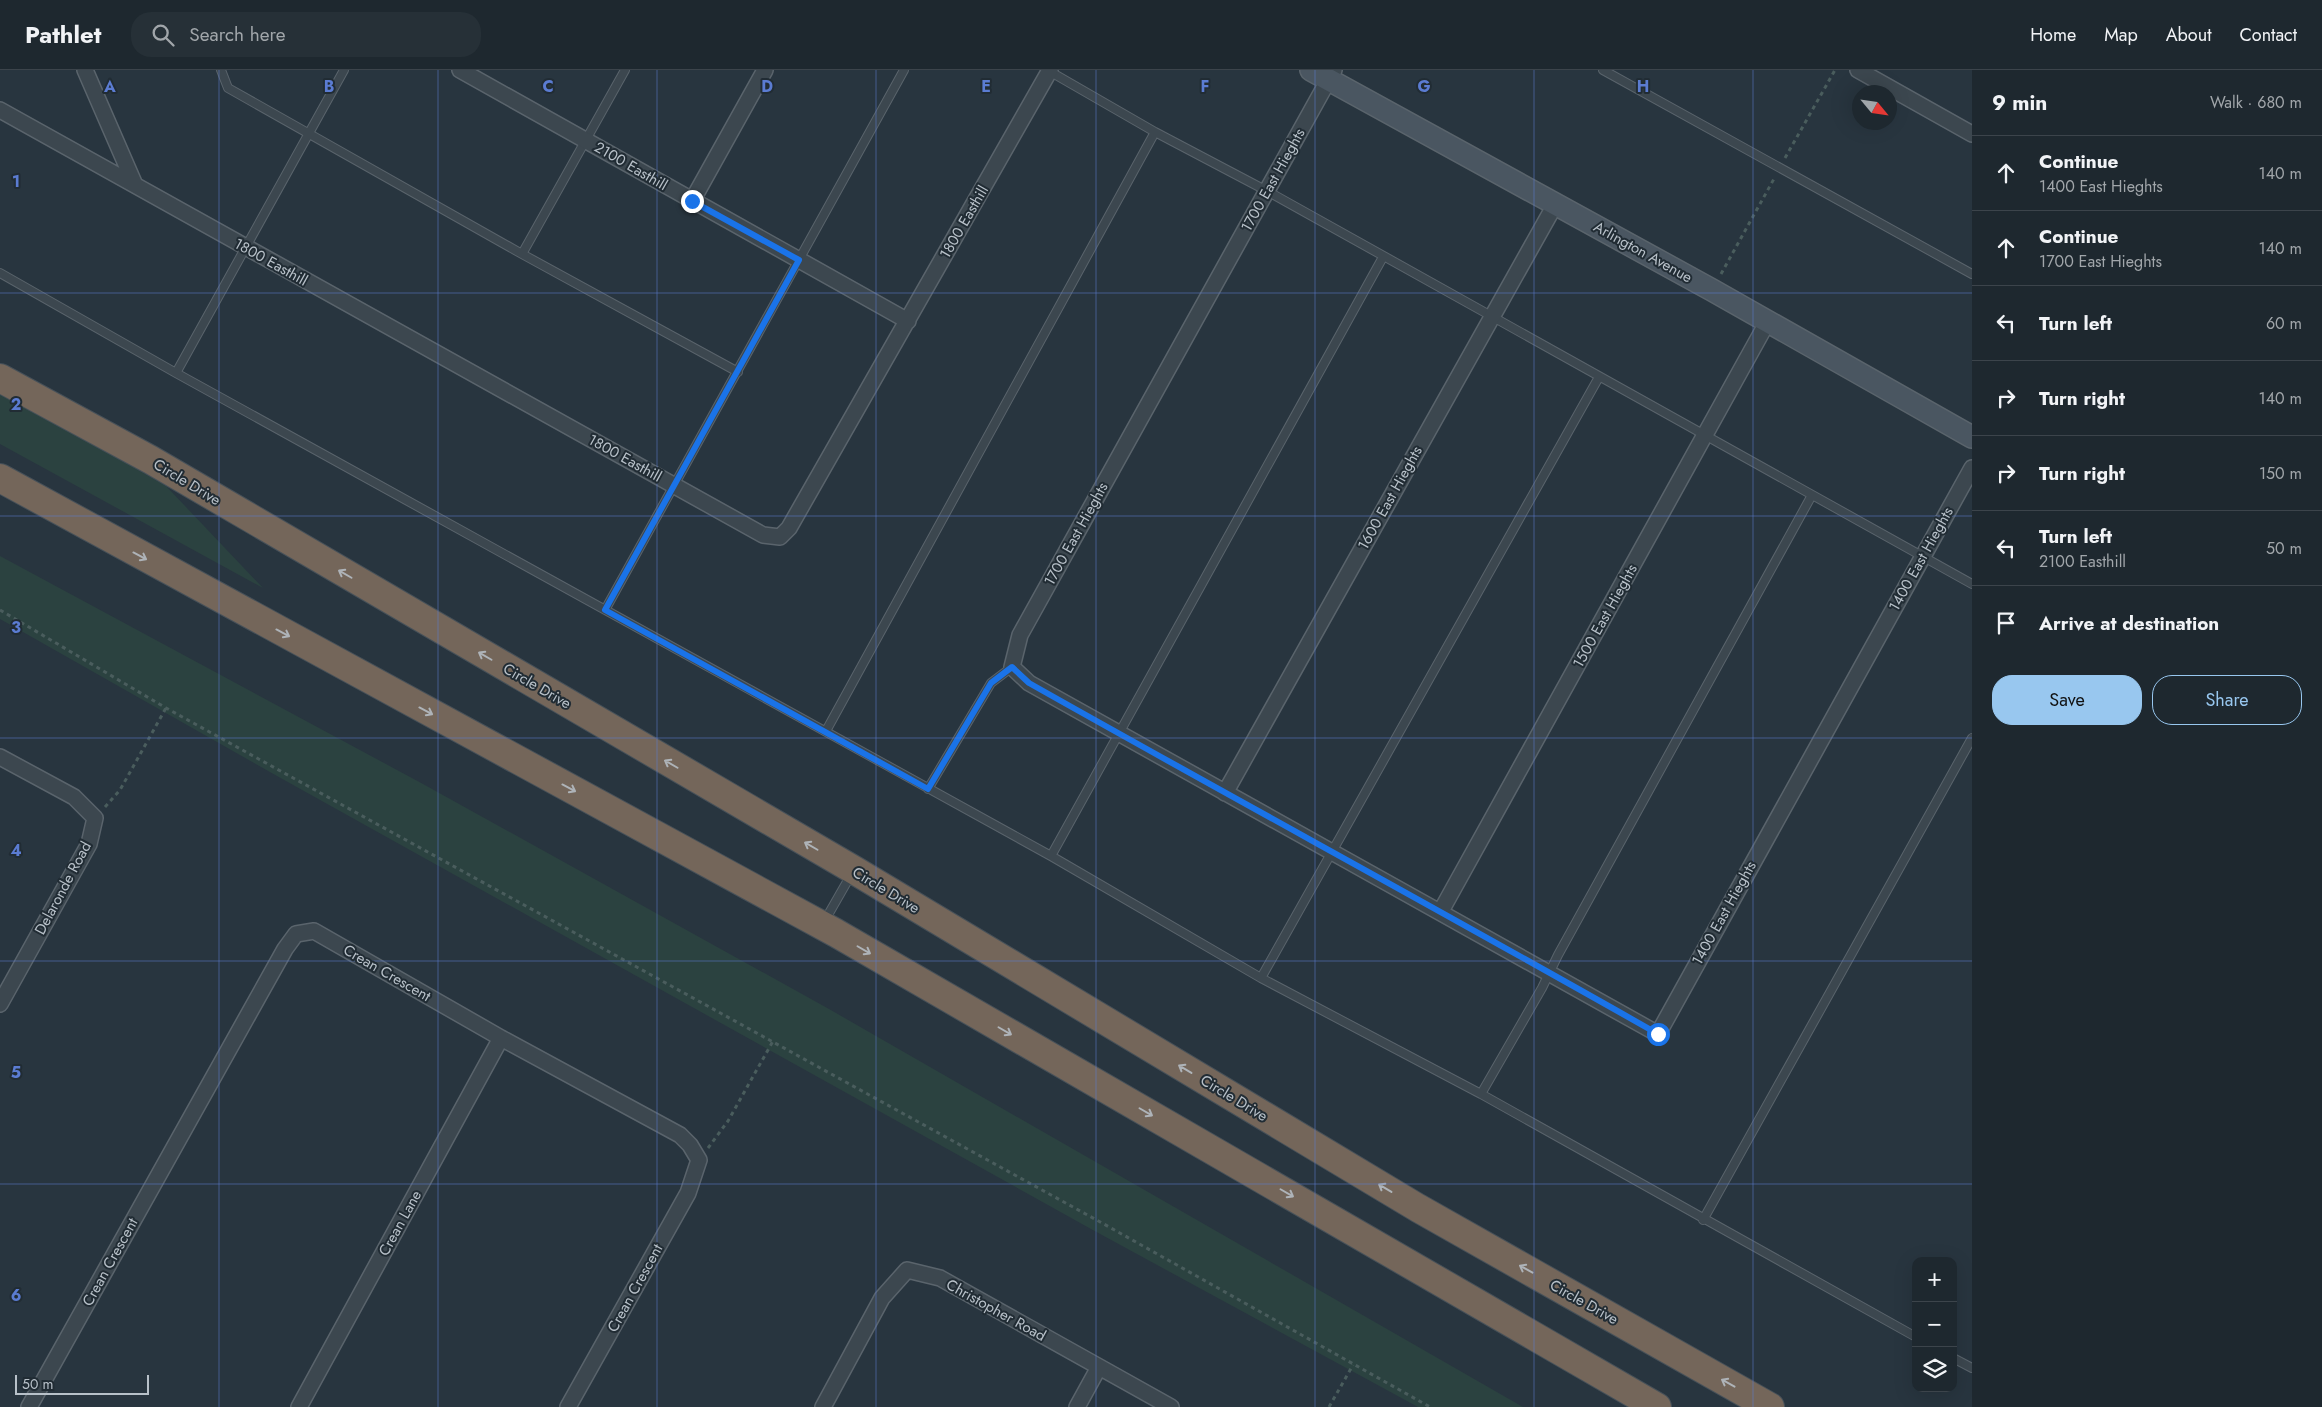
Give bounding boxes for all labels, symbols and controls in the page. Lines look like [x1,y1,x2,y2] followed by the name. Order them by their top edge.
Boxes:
[131,12,481,57] search box
[25,17,101,52] text: Pathlet
[149,21,177,49] icon: search
[189,21,285,48] text: Search here
[2030,22,2076,48] text: Home
[2104,22,2138,48] text: Map
[2166,22,2211,48] text: About
[2239,22,2297,48] text: Contact
[103,75,116,98] text: A
[324,75,334,98] text: B
[542,75,554,98] text: C
[761,75,773,98] text: D
[981,75,991,98] text: E
[1201,75,1209,98] text: F
[1417,75,1431,98] text: G
[1637,75,1649,98] text: H
[1852,85,1897,130] north arrow
[1992,88,2047,118] text: 9 min
[2210,91,2302,114] text: Walk · 680 m
[1235,124,1311,236] street label: 1700 East Hieghts
[590,136,672,196] street label: 2100 Easthill
[2039,148,2118,175] text: Continue
[1992,159,2020,187] icon: ahead
[2259,162,2302,185] text: 140 m
[12,170,20,193] text: 1
[2039,175,2163,198] text: 1400 East Hieghts
[934,181,994,263] street label: 1800 Easthill
[681,190,704,213] route end
[1590,216,1697,288] street label: Arlington Avenue
[2039,223,2118,250] text: Continue
[230,233,312,291] street label: 1800 Easthill
[1992,234,2020,262] icon: ahead
[2259,237,2302,260] text: 140 m
[2039,250,2162,273] text: 1700 East Hieghts
[1992,309,2020,337] icon: left
[2039,310,2112,337] text: Turn left
[2266,312,2302,335] text: 60 m
[1992,384,2020,412] icon: right
[2039,385,2125,412] text: Turn right
[2259,387,2302,410] text: 140 m
[11,393,21,416] text: 2
[584,429,666,487] street label: 1800 Easthill
[1352,442,1428,554] street label: 1600 East Hieghts
[149,453,225,511] street label: Circle Drive
[1992,459,2020,487] icon: right
[2039,460,2125,487] text: Turn right
[2259,462,2302,485] text: 150 m
[1038,478,1114,590] street label: 1700 East Hieghts
[1883,503,1959,615] street label: 1400 East Hieghts
[2039,523,2112,550] text: Turn left
[1992,534,2020,562] icon: left
[2266,537,2302,560] text: 50 m
[2039,550,2126,573] text: 2100 Easthill
[132,552,147,561] one-way arrow
[1567,560,1643,672] street label: 1500 East Hieghts
[338,569,352,579] one-way arrow
[1992,609,2020,637] icon: arrive
[2039,610,2219,637] text: Arrive at destination
[11,616,21,639] text: 3
[275,629,290,638] one-way arrow
[478,651,493,661] one-way arrow
[499,658,575,714] street label: Circle Drive
[1992,675,2142,725] button: Save
[2152,675,2302,725] button: Share
[418,706,433,716] one-way arrow
[664,759,679,769] one-way arrow
[561,783,576,793] one-way arrow
[29,837,97,939] street label: Delaronde Road
[10,839,22,862] text: 4
[805,840,819,850] one-way arrow
[1686,857,1762,969] street label: 1400 East Hieghts
[848,861,924,919] street label: Circle Drive
[339,939,435,1007] street label: Crean Crescent
[857,945,871,955] one-way arrow
[1647,1023,1670,1046] route start
[998,1026,1012,1036] one-way arrow
[11,1061,21,1084] text: 5
[1178,1063,1192,1073] one-way arrow
[1196,1069,1272,1127] street label: Circle Drive
[1138,1107,1153,1117] one-way arrow
[1378,1182,1392,1192] one-way arrow
[373,1186,427,1260] street label: Crean Lane
[1279,1189,1293,1199] one-way arrow
[77,1214,144,1310] street label: Crean Crescent
[602,1240,669,1336] street label: Crean Crescent
[1912,1257,1957,1392] map controls
[1912,1257,1957,1302] button: +
[1519,1263,1533,1273] one-way arrow
[942,1273,1050,1347] street label: Christopher Road
[1546,1274,1622,1330] street label: Circle Drive
[11,1284,21,1307] text: 6
[1912,1302,1957,1347] button: −
[1912,1347,1957,1392] button: layers
[15,1372,149,1395] scale bar
[22,1374,53,1394] text: 50 m
[1721,1378,1736,1387] one-way arrow

